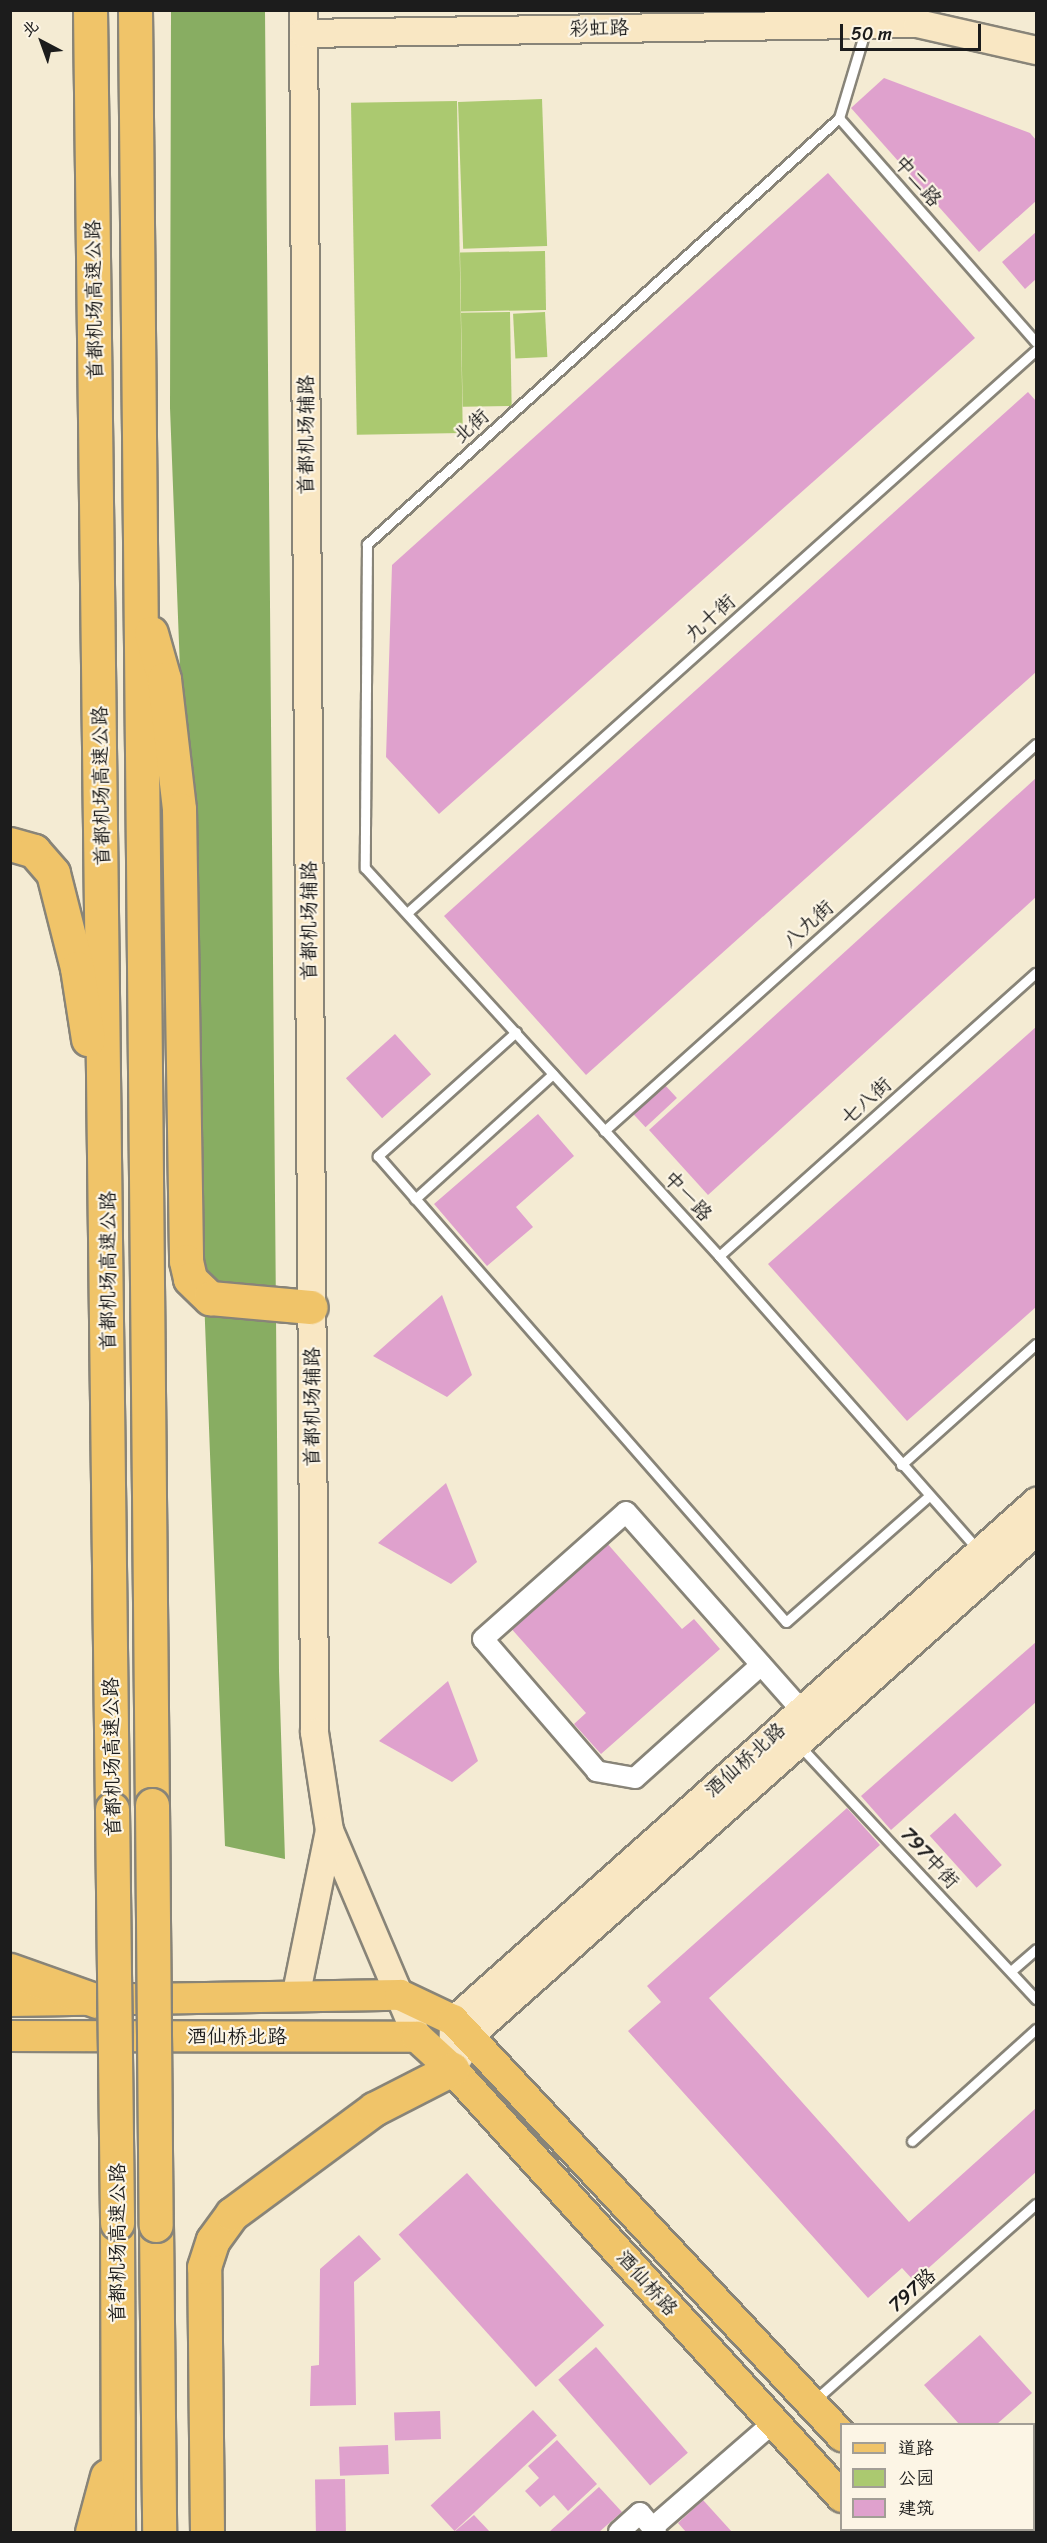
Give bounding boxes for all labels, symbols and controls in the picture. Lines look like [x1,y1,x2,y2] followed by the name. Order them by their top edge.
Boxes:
[12,12,72,72] north arrow
[14,12,45,44] text: 北
[843,12,984,50] scale bar
[569,15,629,41] street label: 彩虹路
[851,18,892,50] text: 50 m
[889,150,947,212] street label: 中二路
[81,220,107,380] street label: 首都机场高速公路
[294,375,318,495] street label: 首都机场辅路
[448,404,494,448] street label: 北街
[680,589,740,647] street label: 九十街
[88,706,114,866] street label: 首都机场高速公路
[297,861,321,981] street label: 首都机场辅路
[778,895,838,953] street label: 八九街
[836,1072,896,1130] street label: 七八街
[659,1166,717,1226] street label: 中一路
[96,1191,120,1351] street label: 首都机场高速公路
[300,1347,324,1467] street label: 首都机场辅路
[99,1677,125,1837] street label: 首都机场高速公路
[700,1718,790,1802] street label: 酒仙桥北路
[896,1822,964,1894] street label: 797中街
[187,2024,287,2048] street label: 酒仙桥北路
[105,2163,129,2323] street label: 首都机场高速公路
[611,2245,683,2321] street label: 酒仙桥路
[883,2263,941,2317] street label: 797路
[840,2423,1035,2531] legend
[898,2432,934,2464] text: 道路
[898,2462,934,2494] text: 公园
[898,2492,934,2524] text: 建筑

